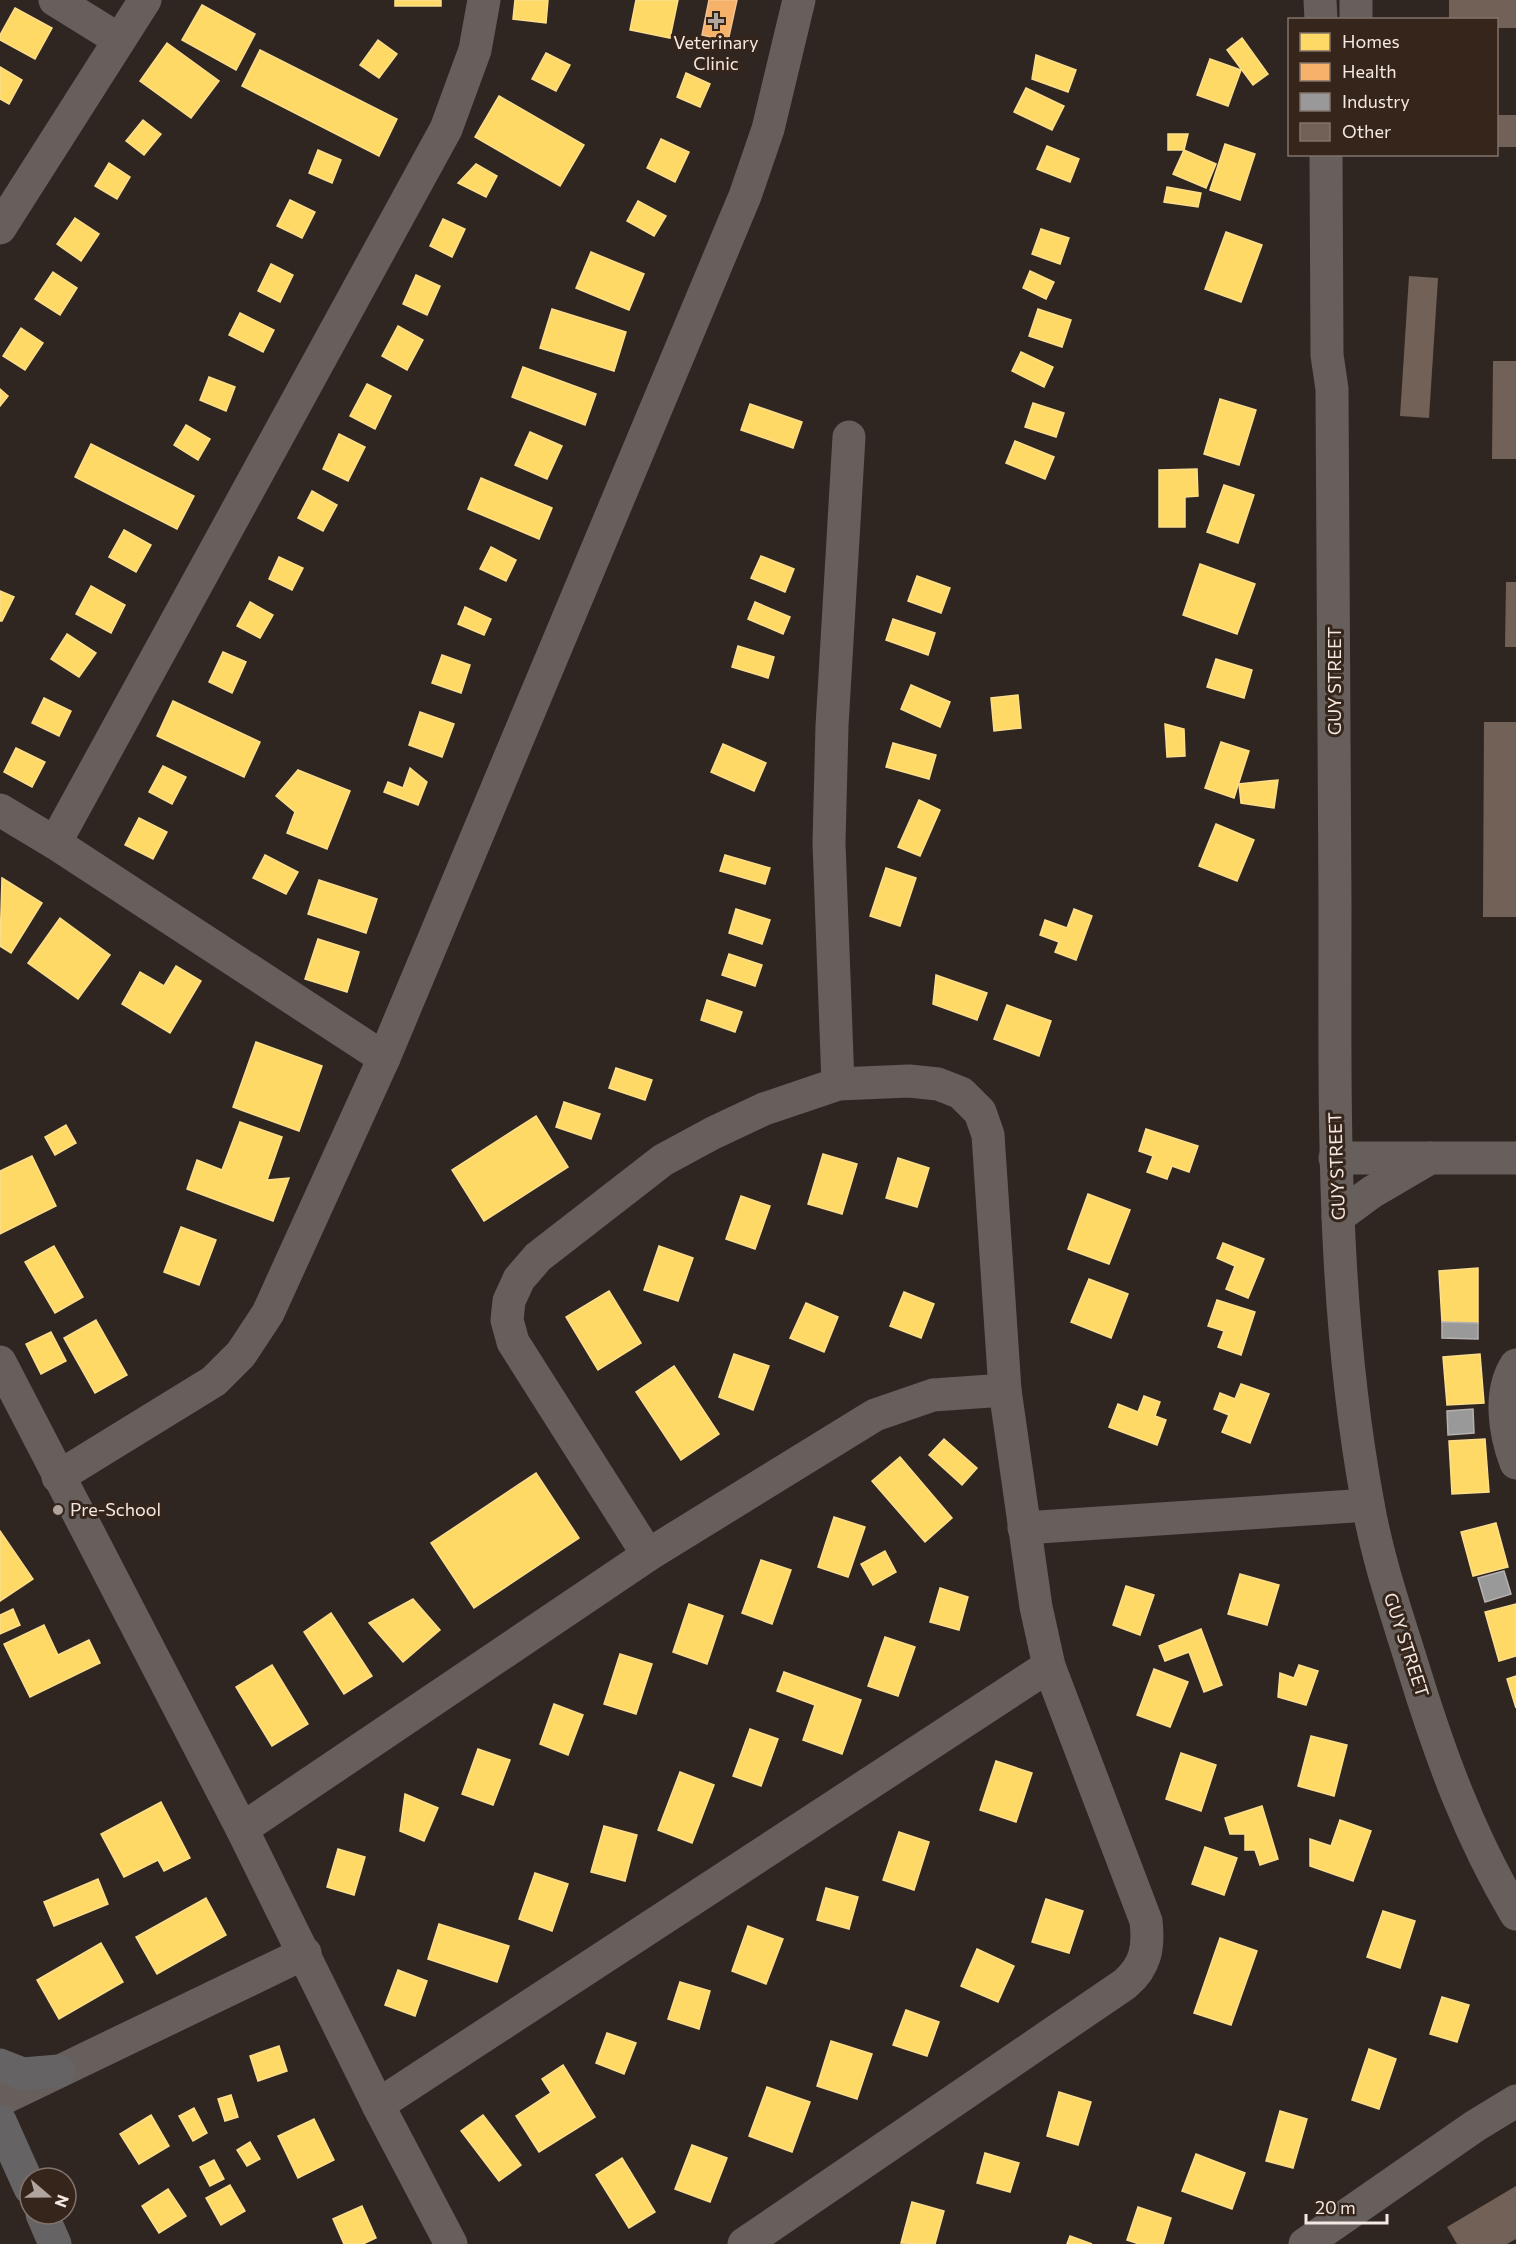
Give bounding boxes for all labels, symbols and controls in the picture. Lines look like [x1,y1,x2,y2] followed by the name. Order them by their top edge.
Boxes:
[707,12,725,30] marker: Veterinary Clinic
[1288,18,1498,156] legend
[1342,30,1400,52] text: Homes
[673,31,759,74] place label: Veterinary Clinic
[1342,60,1397,82] text: Health
[1342,90,1410,112] text: Industry
[1342,120,1391,142] text: Other
[1323,627,1345,735] street label: GUY STREET
[1323,1112,1349,1221] street label: GUY STREET
[70,1498,161,1520] place label: Pre-School
[51,1503,65,1517] marker: Pre-School
[1380,1590,1434,1700] street label: GUY STREET
[18,2166,78,2226] north arrow
[1306,2187,1387,2225] scale bar
[52,2192,74,2210] text: N
[1315,2196,1356,2218] text: 20 m

